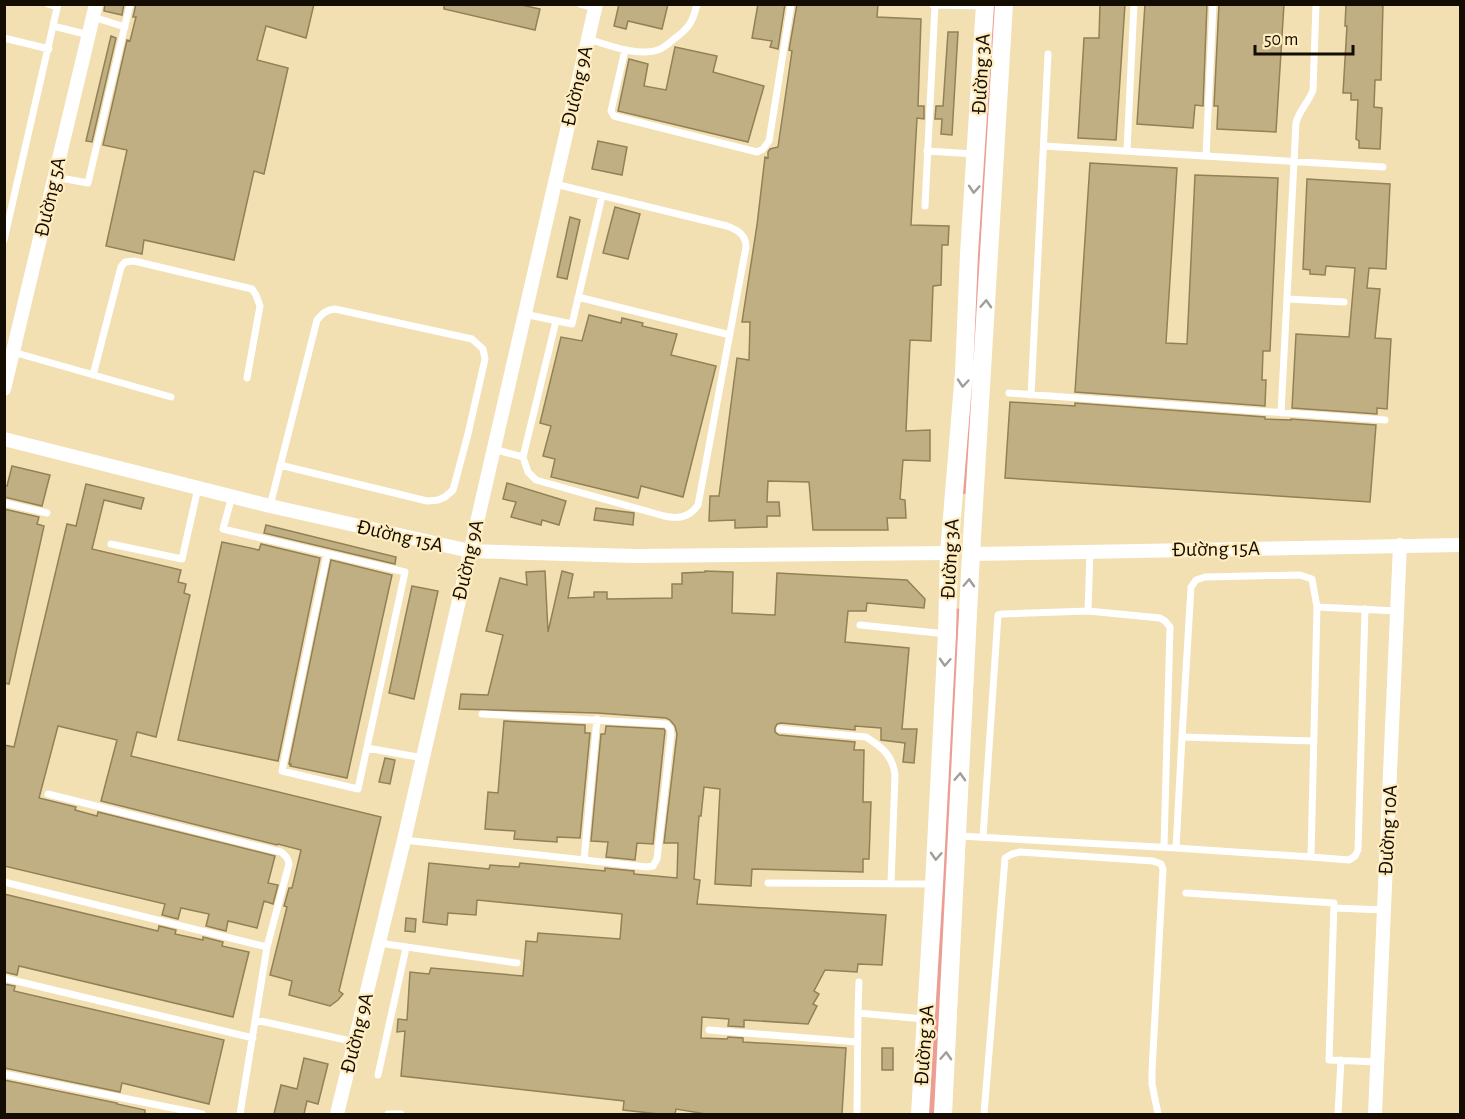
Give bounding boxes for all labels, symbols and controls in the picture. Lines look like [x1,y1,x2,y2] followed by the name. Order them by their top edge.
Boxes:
[1255,18,1352,56] scale bar
[1264,31,1298,49] text: 50 m
[968,33,994,115] street label: Đường 3A
[558,44,596,128] street label: Đường 9A
[31,155,69,239] street label: Đường 5A
[968,184,981,193] one-way arrow
[979,300,992,309] one-way arrow
[957,379,970,388] one-way arrow
[355,516,445,556] street label: Đường 15A
[449,518,487,602] street label: Đường 9A
[937,518,963,600] street label: Đường 3A
[1172,538,1260,560] street label: Đường 15A
[963,578,976,587] one-way arrow
[939,657,952,666] one-way arrow
[953,773,966,782] one-way arrow
[1375,784,1401,876] street label: Đường 10A
[929,852,942,861] one-way arrow
[337,991,377,1075] street label: Đường 9A
[911,1004,937,1086] street label: Đường 3A
[939,1052,952,1061] one-way arrow

